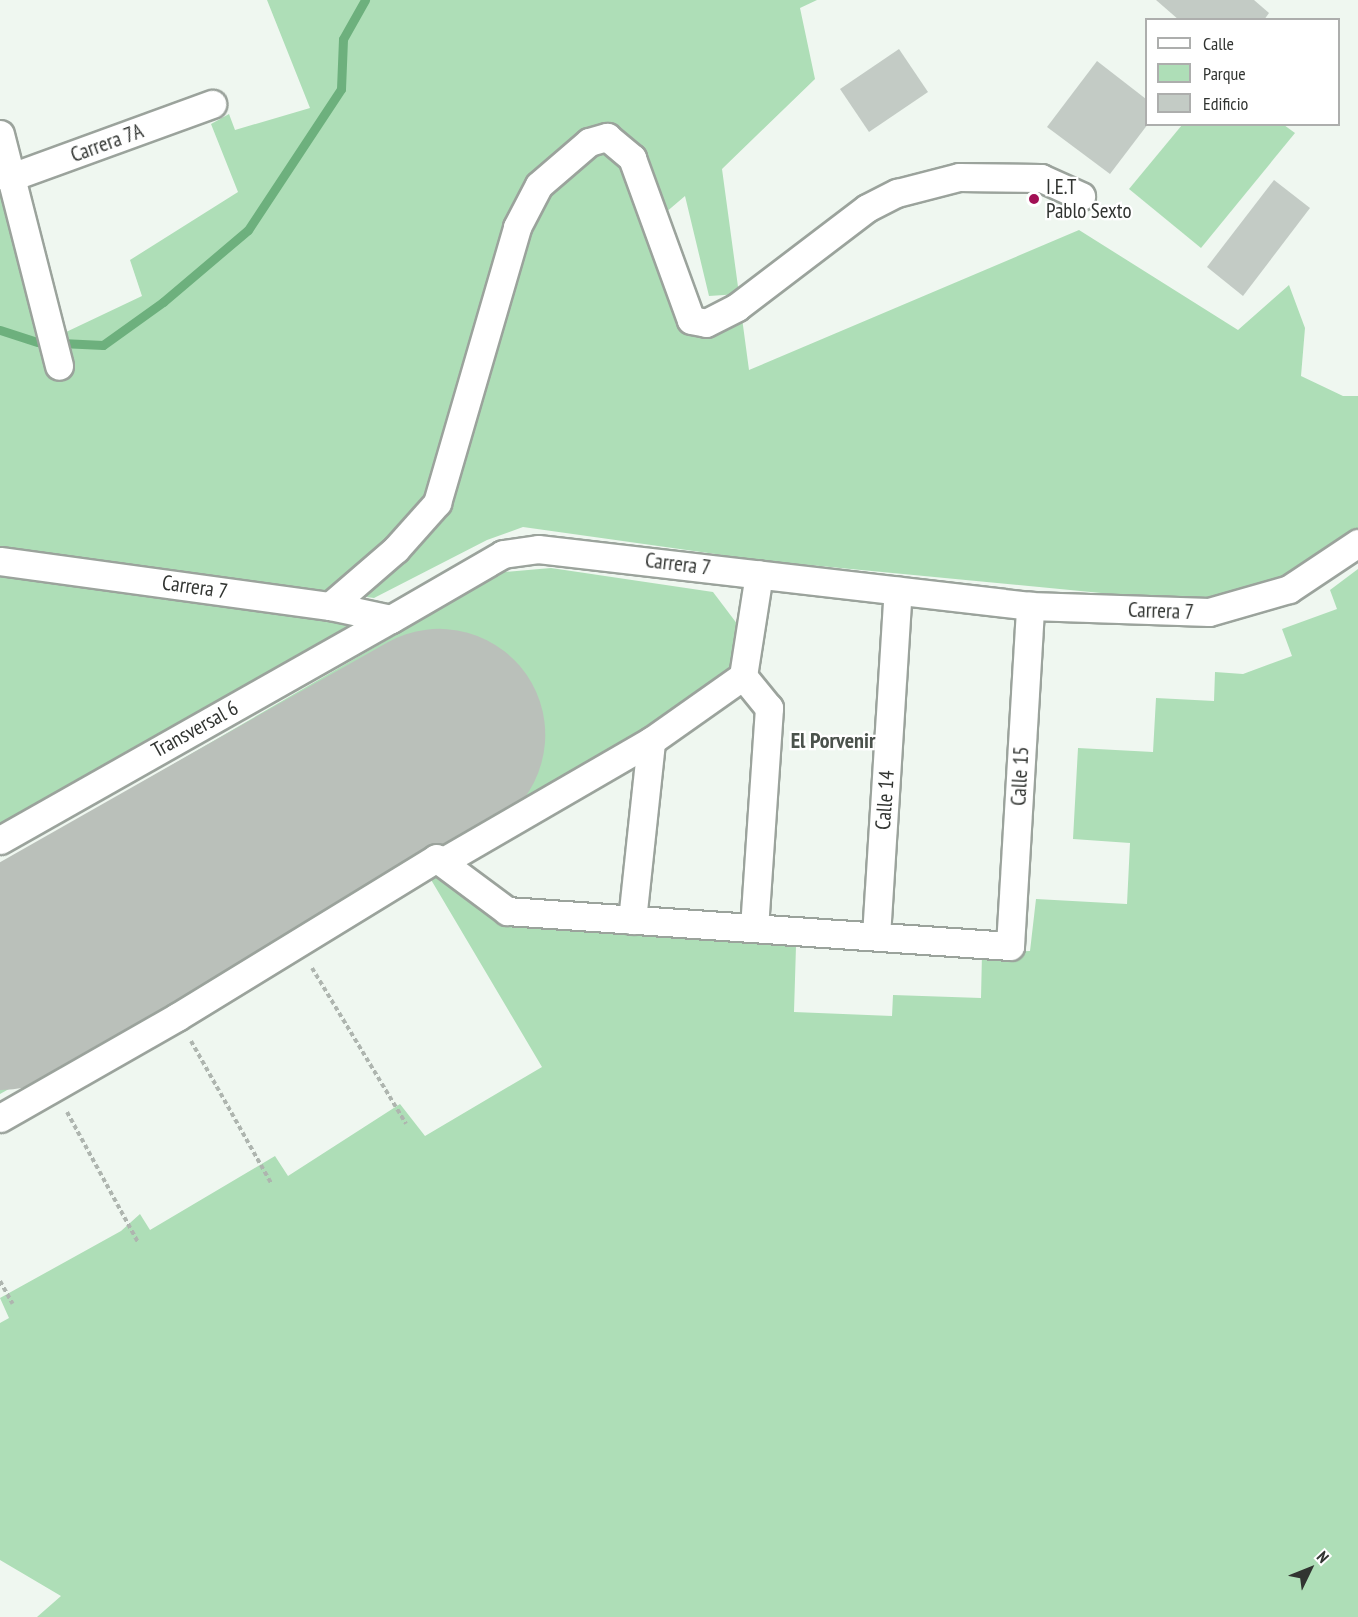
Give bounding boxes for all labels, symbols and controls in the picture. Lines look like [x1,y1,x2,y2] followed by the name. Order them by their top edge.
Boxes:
[1145,18,1340,126] legend
[1203,32,1234,55] text: Calle
[1203,62,1246,85] text: Parque
[1203,92,1248,115] text: Edificio
[67,118,147,168] street label: Carrera 7A
[1046,174,1131,224] place label: I.E.T Pablo Sexto
[1027,192,1041,206] marker: I.E.T Pablo Sexto
[644,547,712,581] street label: Carrera 7
[161,570,229,604] street label: Carrera 7
[1128,597,1194,625] street label: Carrera 7
[147,695,243,763] street label: Transversal 6
[791,728,875,754] district label: El Porvenir
[1006,746,1034,806] street label: Calle 15
[870,769,900,831] street label: Calle 14
[1280,1539,1340,1599] north arrow
[1313,1547,1333,1567] text: N

